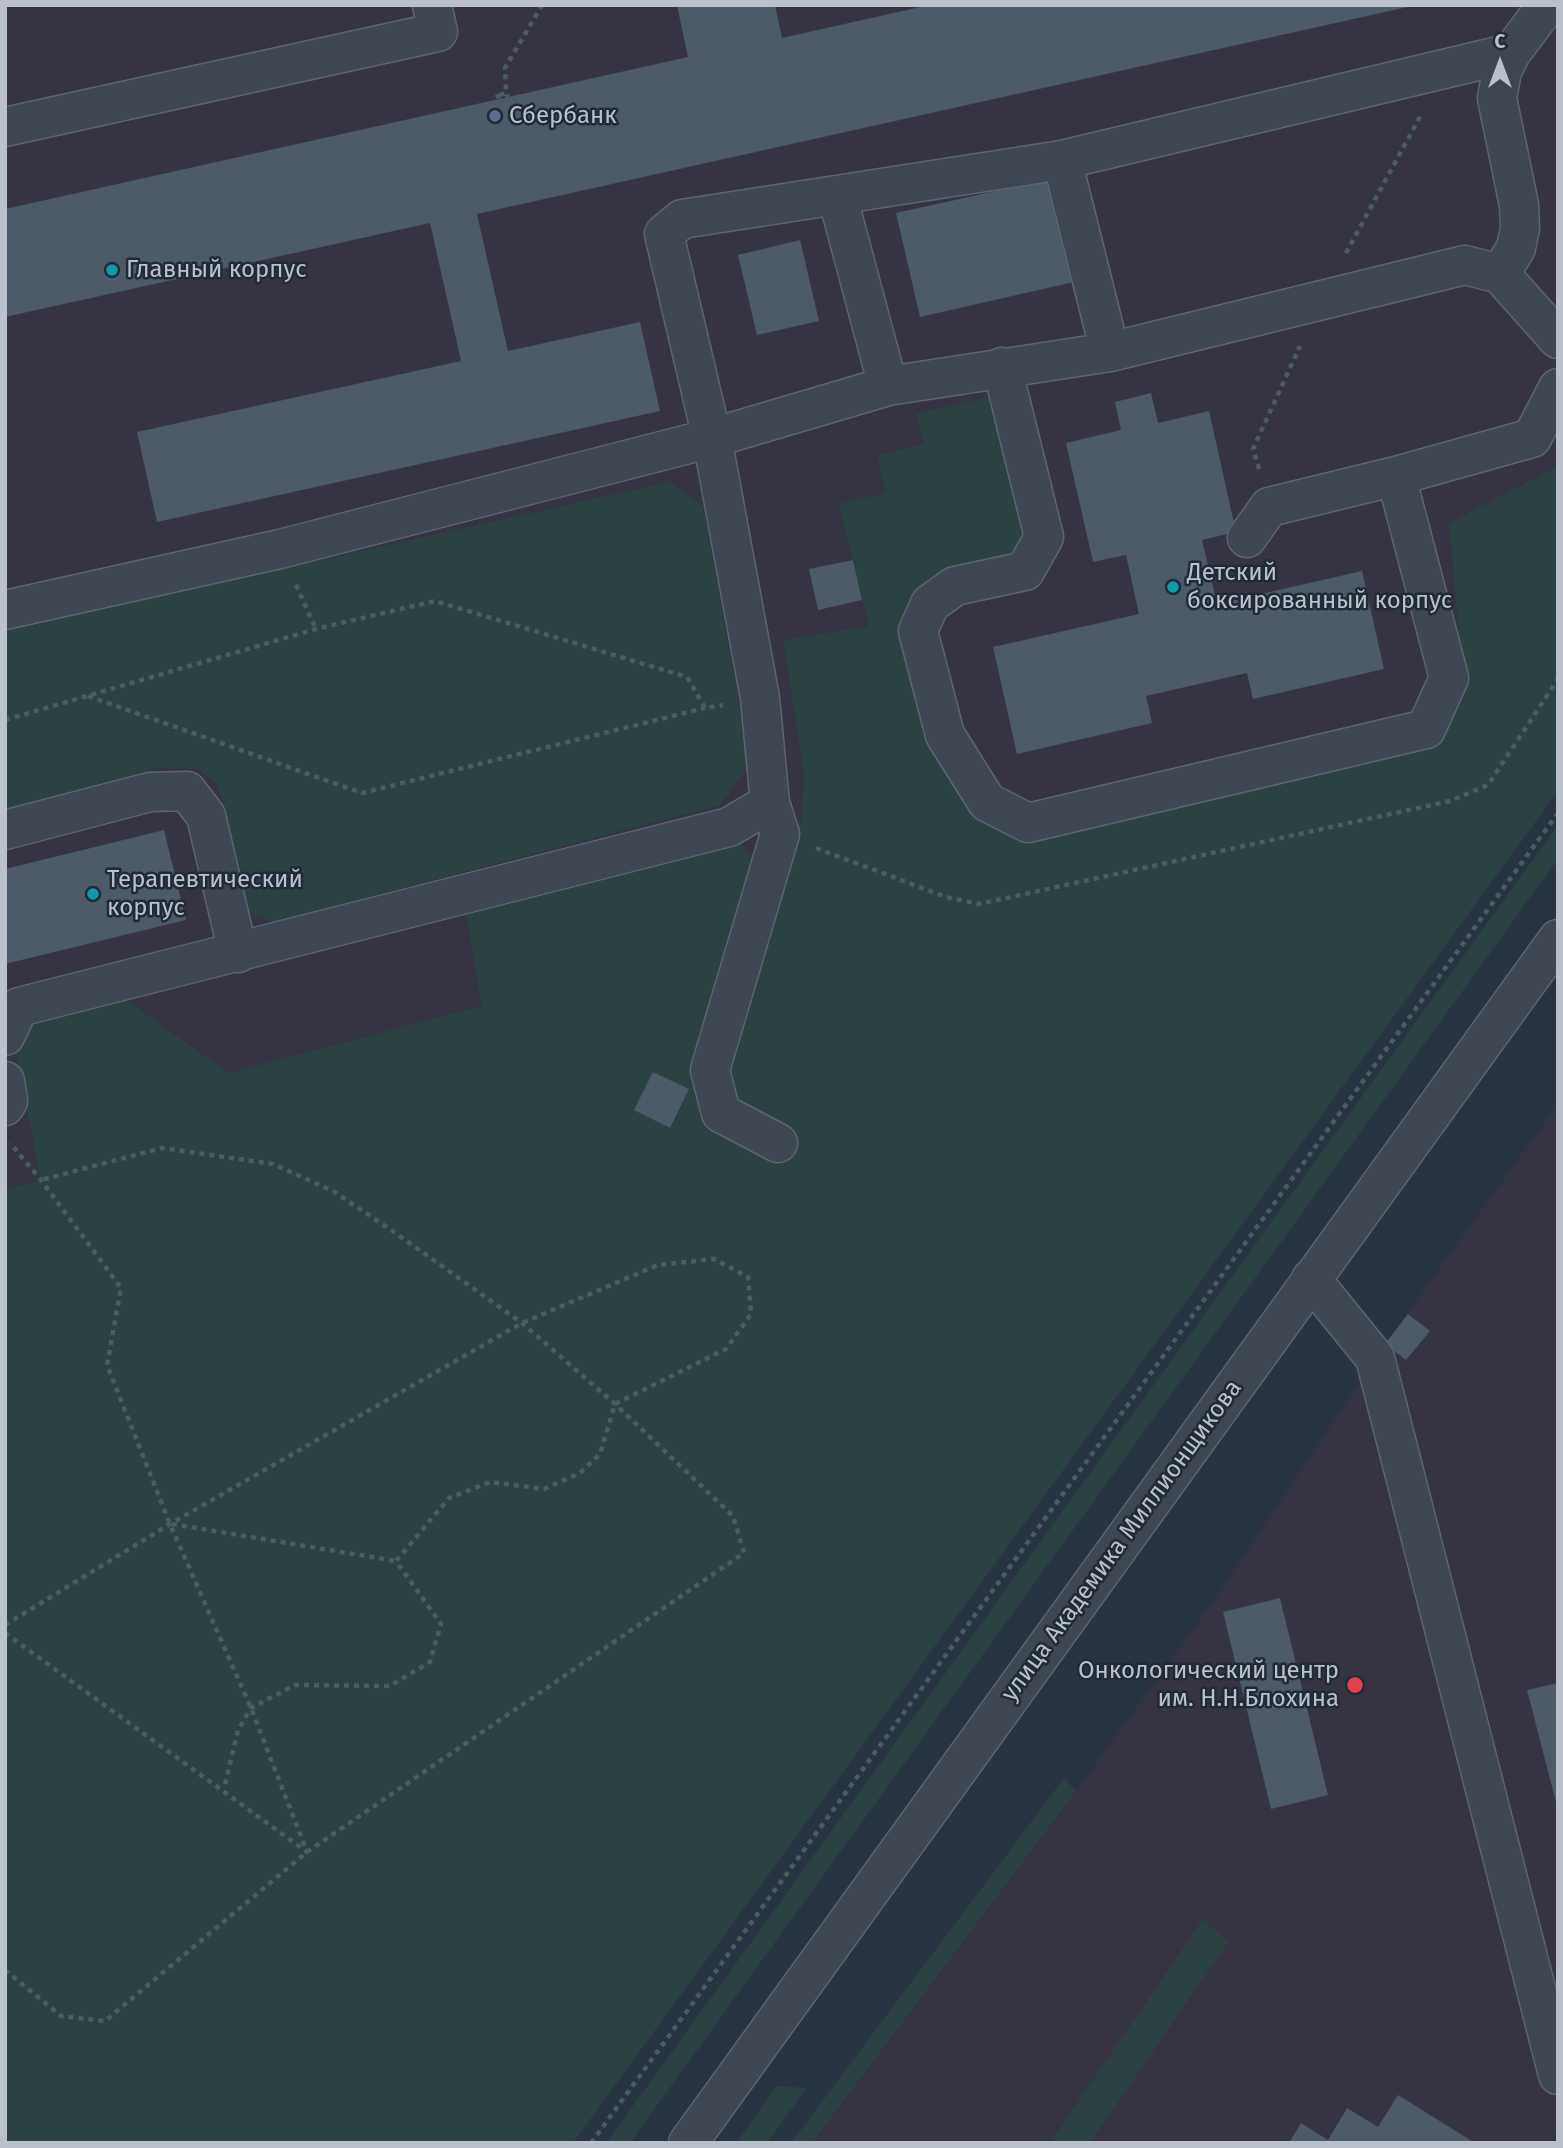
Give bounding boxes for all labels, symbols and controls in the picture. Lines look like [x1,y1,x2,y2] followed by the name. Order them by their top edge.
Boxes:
[1465,28,1535,98] north arrow
[1495,30,1505,53] text: С
[509,102,617,130] place label: Сбербанк
[487,108,503,124] marker: Сбербанк
[126,256,307,284] place label: Главный корпус
[104,262,120,278] marker: Главный корпус
[1187,559,1452,615] place label: Детский боксированный корпус
[1165,579,1181,595] marker: Детский боксированный корпус
[107,866,303,922] place label: Терапевтический корпус
[85,886,101,902] marker: Терапевтический корпус
[996,1375,1248,1707] street label: улица Академика Миллионщикова
[1078,1657,1339,1713] place label: Онкологический центр им. Н.Н.Блохина
[1345,1675,1365,1695] marker: Онкологический центр им. Н.Н.Блохина

